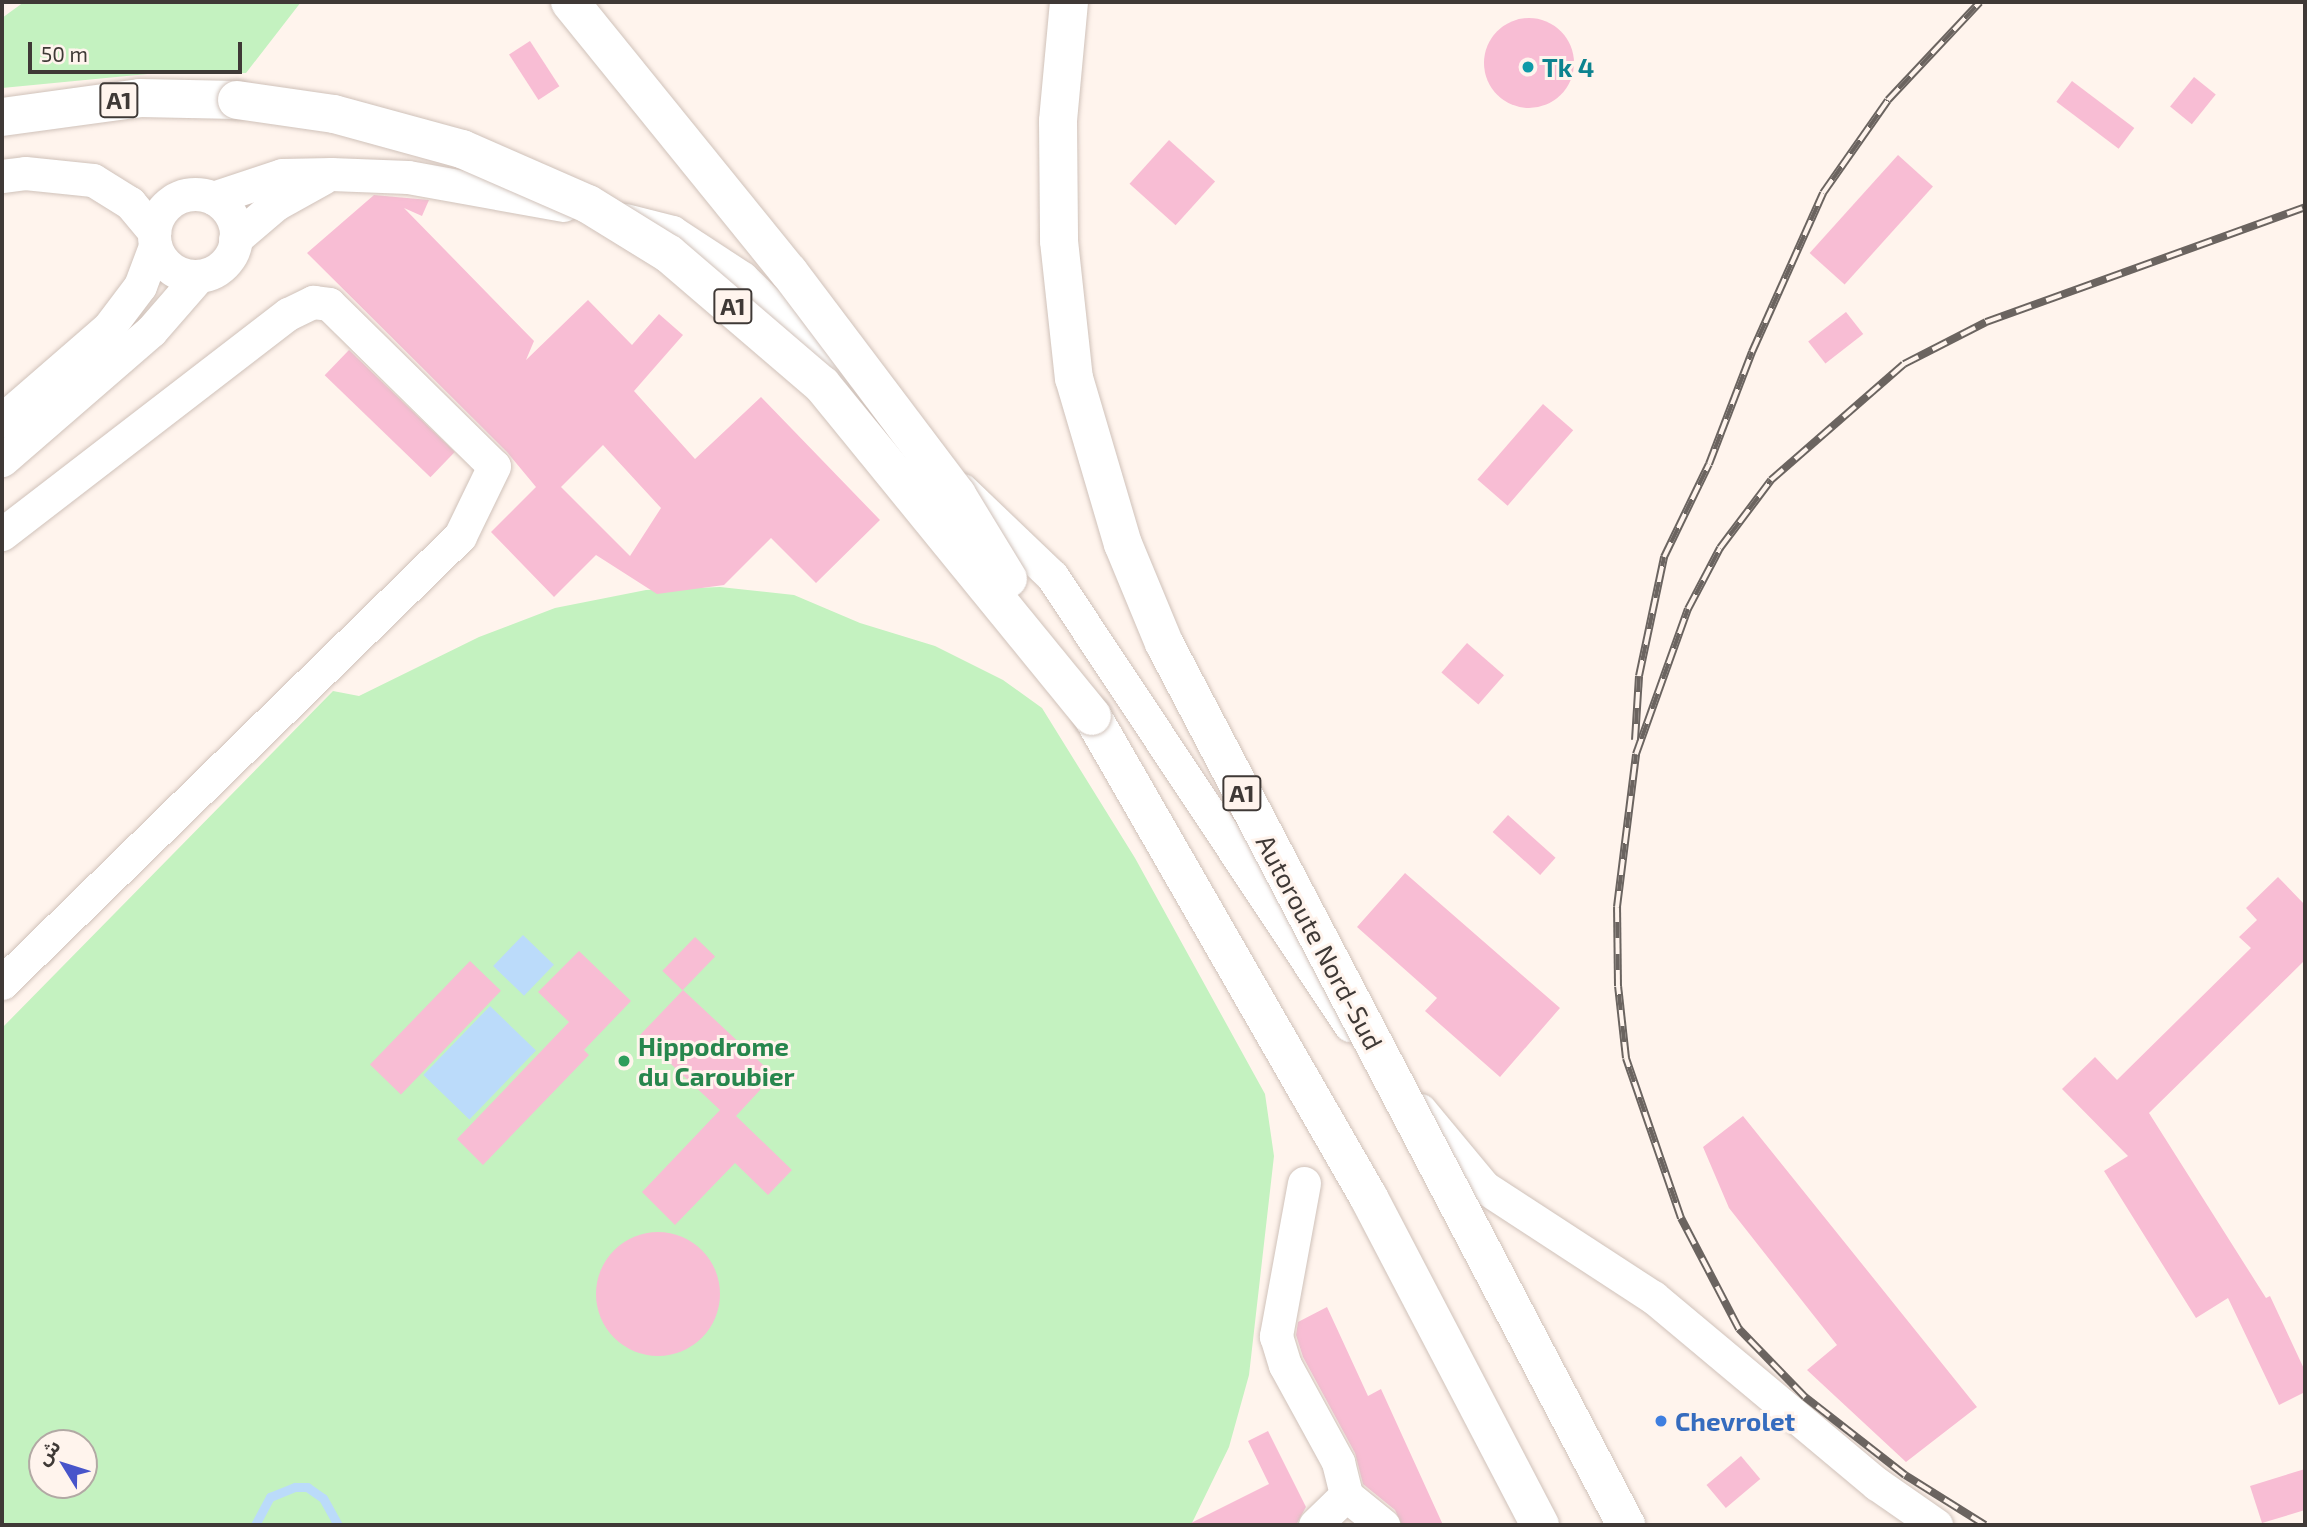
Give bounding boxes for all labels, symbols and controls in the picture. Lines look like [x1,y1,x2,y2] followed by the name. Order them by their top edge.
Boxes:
[32,28,245,72] scale bar
[41,41,88,66] text: 50 m
[1542,51,1594,83] place label: Tk 4
[1520,59,1536,75] marker: Tk 4
[98,80,140,120] road number: A1
[712,286,754,326] road number: A1
[1221,772,1263,814] road number: A1
[1250,829,1390,1055] street label: Autoroute Nord-Sud
[638,1030,795,1092] place label: Hippodrome du Caroubier
[616,1053,632,1069] marker: Hippodrome du Caroubier
[1675,1405,1795,1437] place label: Chevrolet
[1653,1413,1669,1429] marker: Chevrolet
[28,1429,98,1499] north arrow
[31,1435,65,1469] text: ش

